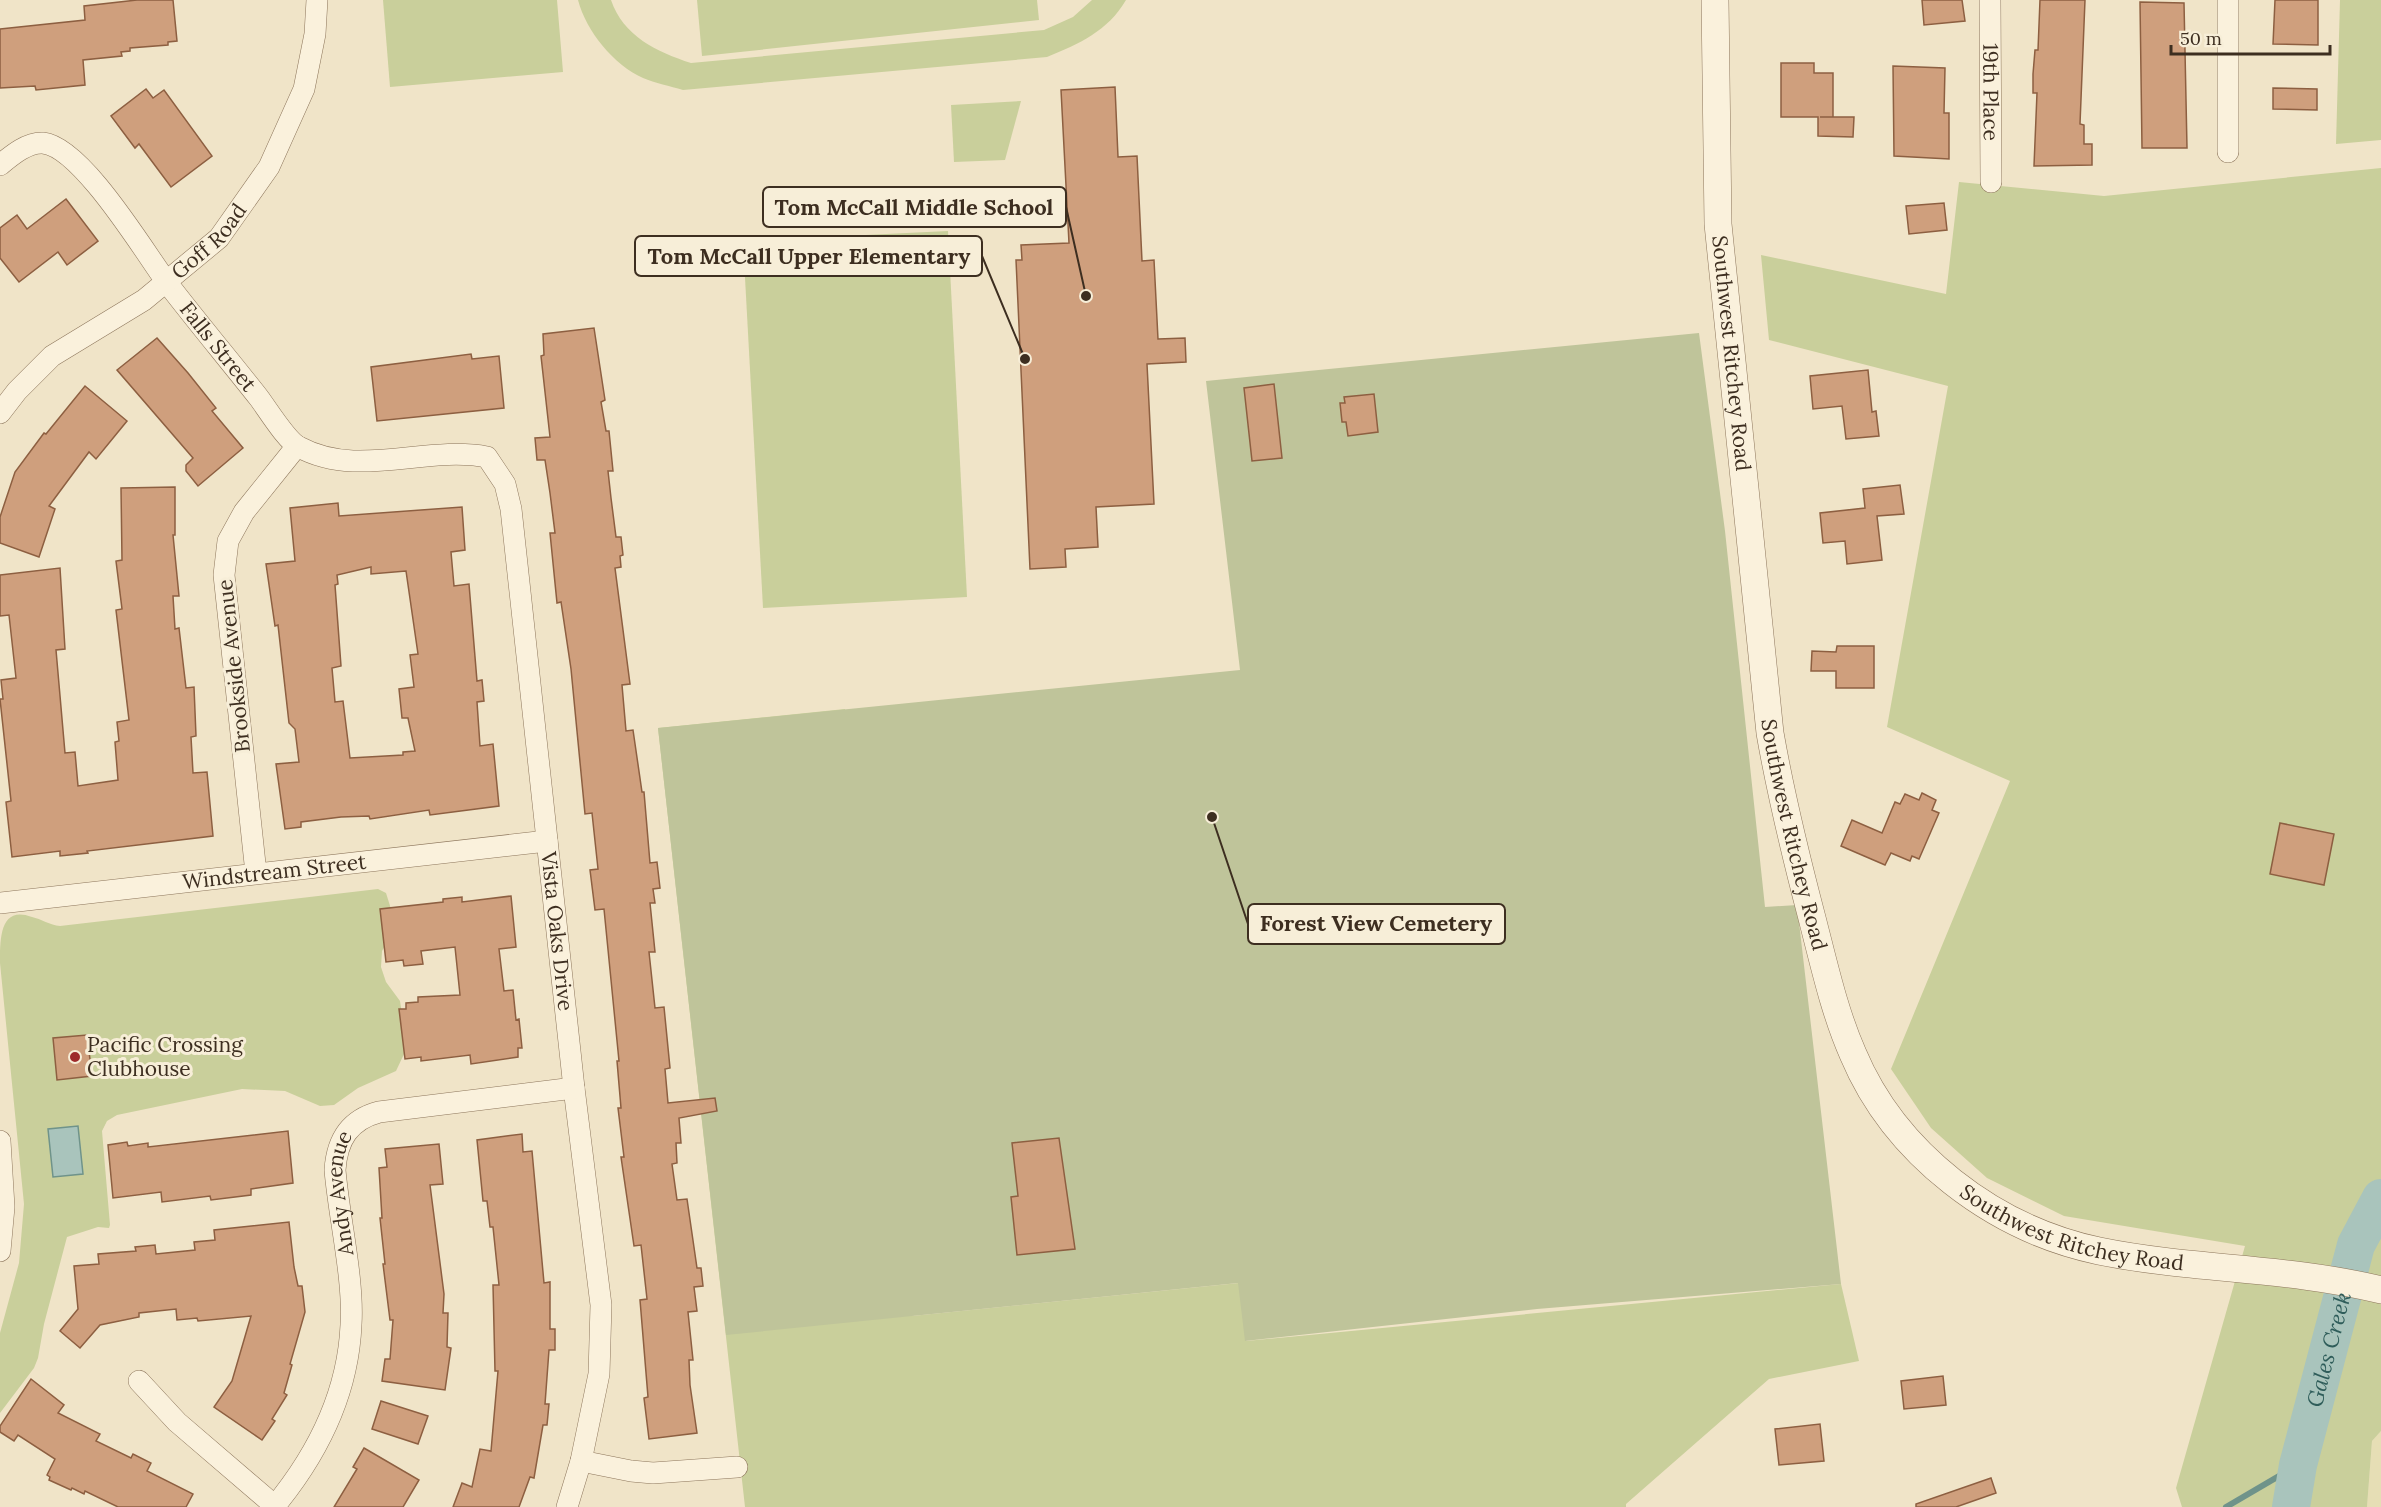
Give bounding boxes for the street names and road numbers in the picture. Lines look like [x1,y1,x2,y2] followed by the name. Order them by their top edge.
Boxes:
[1977,43,2005,141] street label: 19th Place
[166,198,252,285] street label: Goff Road
[1706,234,1757,472] street label: Southwest Ritchey Road
[174,296,263,397] street label: Falls Street
[211,578,256,754] street label: Brookside Avenue
[1756,718,1834,953] street label: Southwest Ritchey Road
[181,848,368,895] street label: Windstream Street
[535,849,580,1012] street label: Vista Oaks Drive
[321,1125,360,1258] street label: Andy Avenue
[1955,1178,2185,1276] street label: Southwest Ritchey Road

